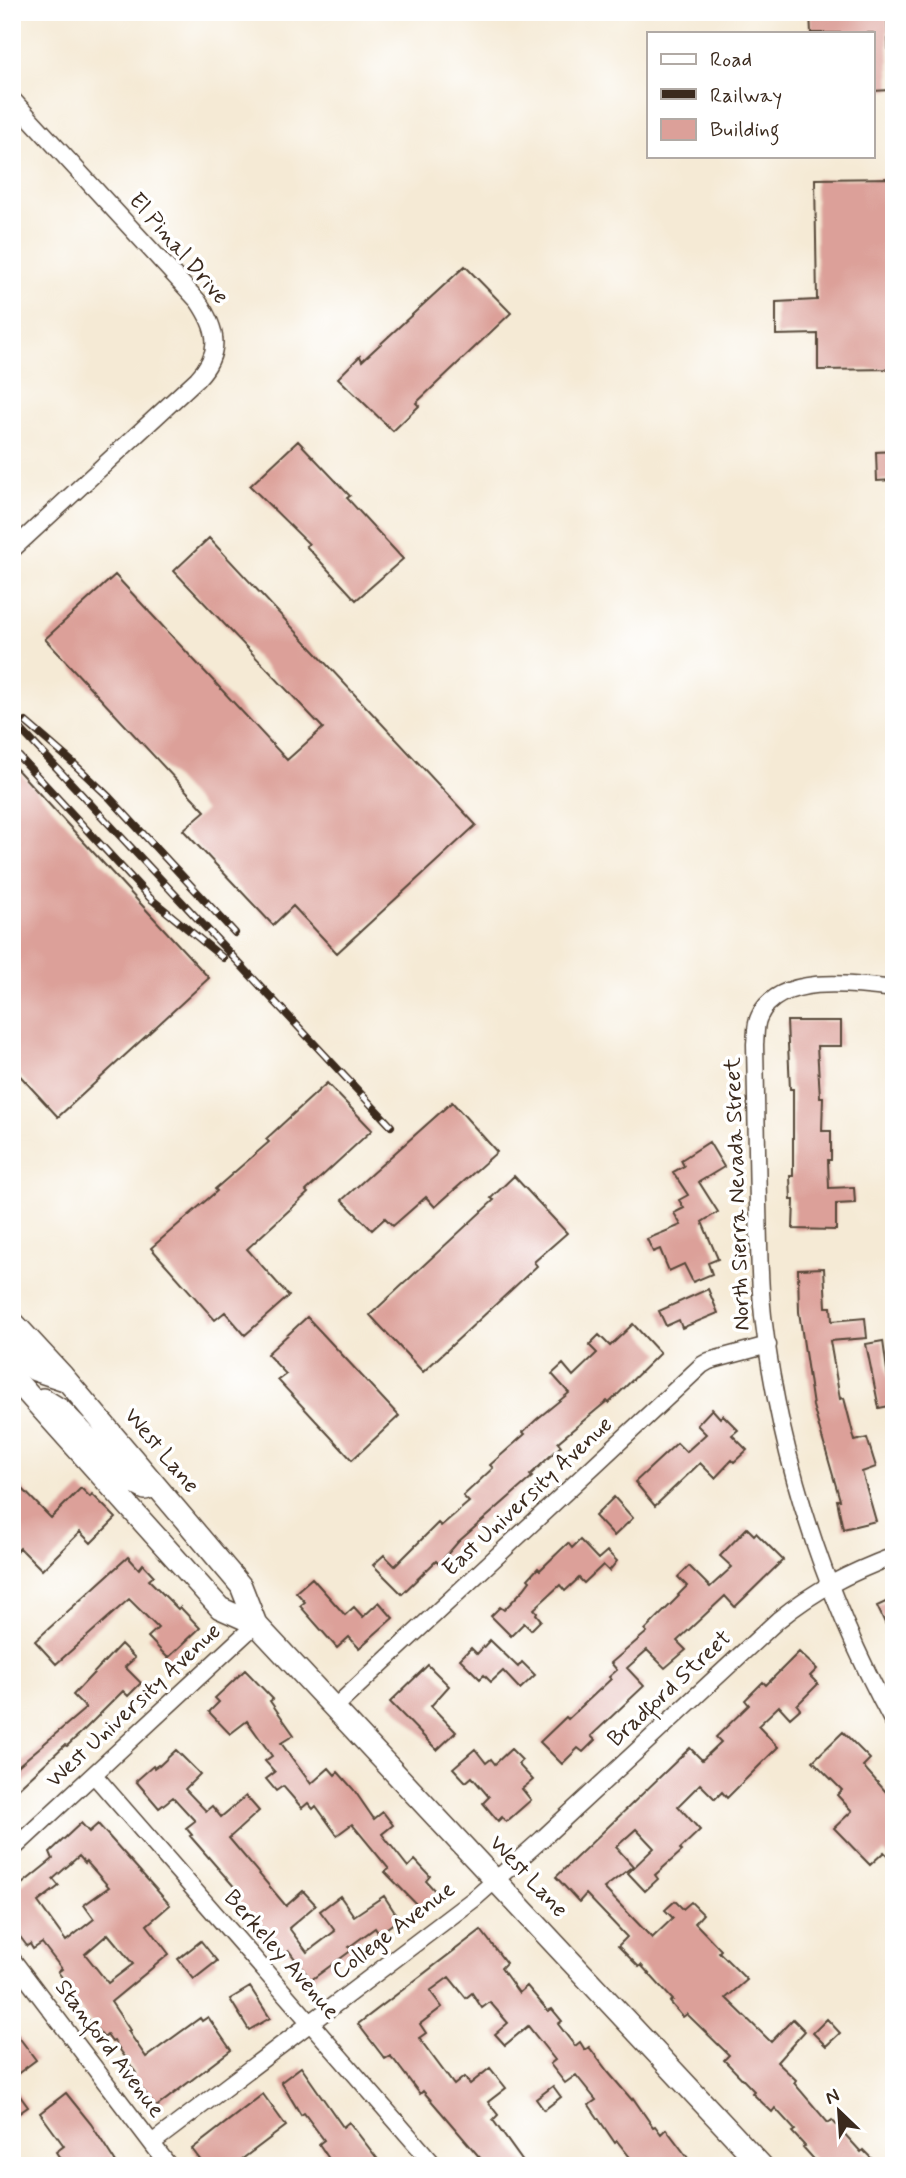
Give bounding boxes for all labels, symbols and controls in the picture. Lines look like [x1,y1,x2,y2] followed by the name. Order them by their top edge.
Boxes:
[647,32,874,158] legend
[710,46,752,74] text: Road
[710,82,782,110] text: Railway
[710,116,780,146] text: Building
[121,187,235,311] street label: El Pinal Drive
[718,1056,758,1331] street label: North Sierra Nevada Street
[117,1402,205,1500] street label: West Lane
[437,1410,619,1584] street label: East University Avenue
[40,1617,228,1795] street label: West University Avenue
[602,1624,739,1755] street label: Bradford Street
[482,1829,574,1925] street label: West Lane
[326,1875,462,1987] street label: College Avenue
[216,1884,346,2026] street label: Berkeley Avenue
[46,1974,171,2125] street label: Stanford Avenue
[804,2076,874,2146] north arrow
[821,2083,843,2111] text: N

